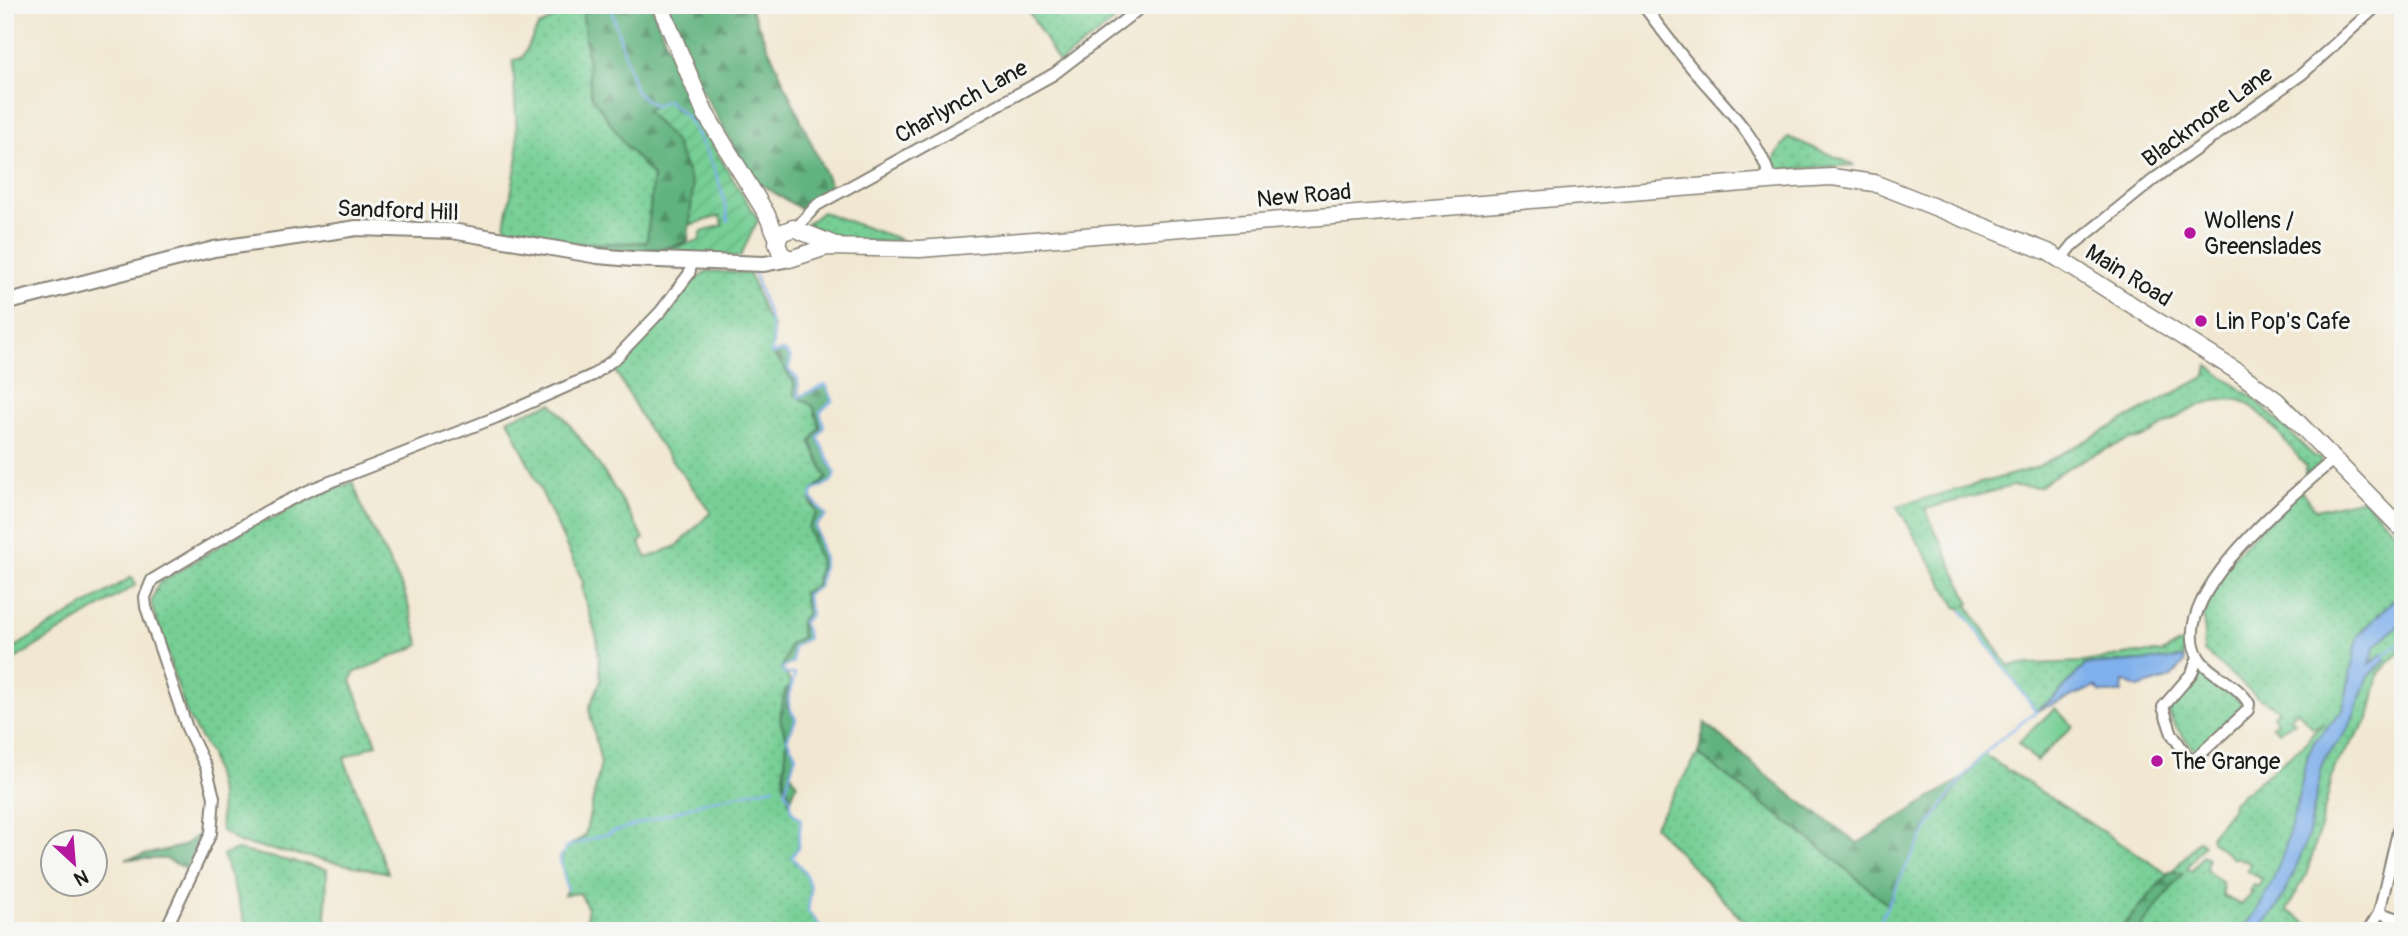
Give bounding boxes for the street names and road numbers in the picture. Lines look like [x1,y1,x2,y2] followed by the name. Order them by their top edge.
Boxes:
[890,53,1033,150] street label: Charlynch Lane
[2136,59,2279,174] street label: Blackmore Lane
[1255,177,1353,214] street label: New Road
[337,194,459,227] street label: Sandford Hill
[2080,237,2177,313] street label: Main Road

